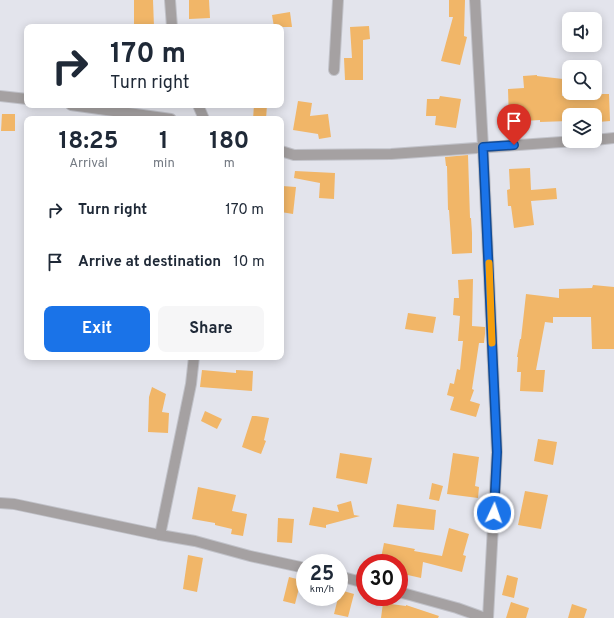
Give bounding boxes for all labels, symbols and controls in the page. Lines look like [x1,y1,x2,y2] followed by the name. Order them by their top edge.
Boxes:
[562,12,602,148] map controls
[562,12,602,52] button: sound
[110,37,186,73] text: 170 m
[44,40,96,92] icon: right
[562,60,602,100] button: search
[110,72,190,95] text: Turn right
[497,104,531,145] pin
[562,108,602,148] button: layers
[503,110,525,132] icon: arrive
[59,127,118,157] text: 18:25
[159,127,169,157] text: 1
[209,127,249,157] text: 180
[69,156,108,172] text: Arrival
[153,156,175,172] text: min
[224,156,235,172] text: m
[44,199,66,221] icon: right
[78,201,147,220] text: Turn right
[225,201,264,220] text: 170 m
[44,251,66,273] icon: arrive
[78,253,221,272] text: Arrive at destination
[233,253,265,272] text: 10 m
[44,306,150,352] button: Exit
[158,306,264,352] button: Share
[473,492,515,534] position arrow
[356,554,408,606] speed limit sign: 30
[310,562,334,588] text: 25
[310,583,334,596] text: km/h

